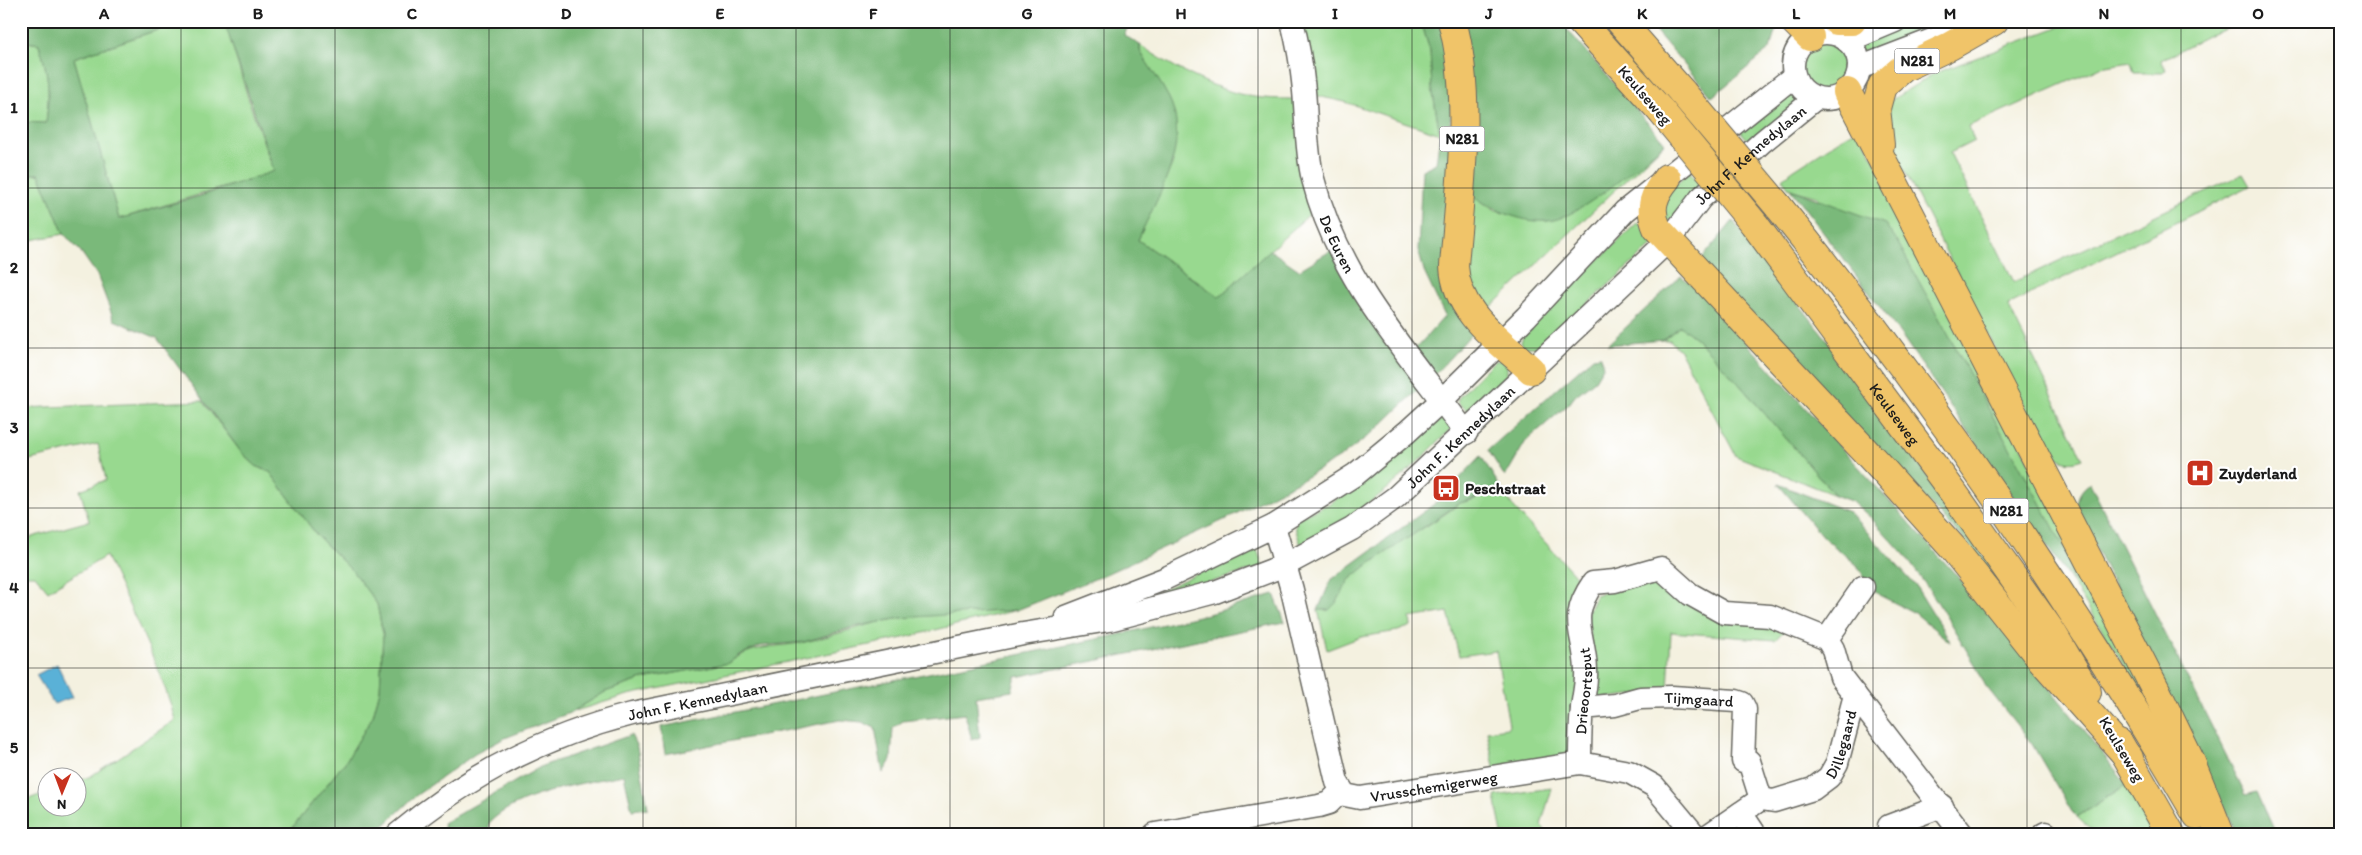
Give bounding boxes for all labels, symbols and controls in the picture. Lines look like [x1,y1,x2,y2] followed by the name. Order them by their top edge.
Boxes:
[98,4,110,23] text: A
[253,4,264,23] text: B
[407,4,418,23] text: C
[561,4,572,23] text: D
[716,4,725,23] text: E
[869,4,878,23] text: F
[1021,4,1033,23] text: G
[1175,4,1187,23] text: H
[1332,4,1338,23] text: I
[1484,4,1493,23] text: J
[1637,4,1648,23] text: K
[1792,4,1801,23] text: L
[1944,4,1956,23] text: M
[2099,4,2109,23] text: N
[2252,4,2264,23] text: O
[1894,48,1940,74] road number: N281
[1614,61,1677,129] street label: Keulseweg
[10,98,18,117] text: 1
[1690,101,1810,208] street label: John F. Kennedylaan
[1440,126,1484,152] road number: N281
[1316,212,1360,277] street label: De Euren
[10,258,19,277] text: 2
[1866,379,1925,449] street label: Keulseweg
[1402,381,1519,492] street label: John F. Kennedylaan
[10,418,19,437] text: 3
[2185,458,2215,488] hospital icon: Zuyderland
[2219,464,2297,484] place label: Zuyderland
[1431,473,1461,503] bus stop icon: Peschstraat
[1465,479,1546,498] place label: Peschstraat
[1984,498,2028,524] road number: N281
[9,578,19,597] text: 4
[1571,646,1596,735] street label: Drieoortsput
[626,677,769,724] street label: John F. Kennedylaan
[1664,687,1734,710] street label: Tijmgaard
[1821,707,1860,782] street label: Dillegaard
[2095,713,2149,786] street label: Keulseweg
[10,738,19,757] text: 5
[1369,767,1500,806] street label: Vrusschemigerweg
[38,768,88,818] north arrow
[57,796,67,813] text: N

